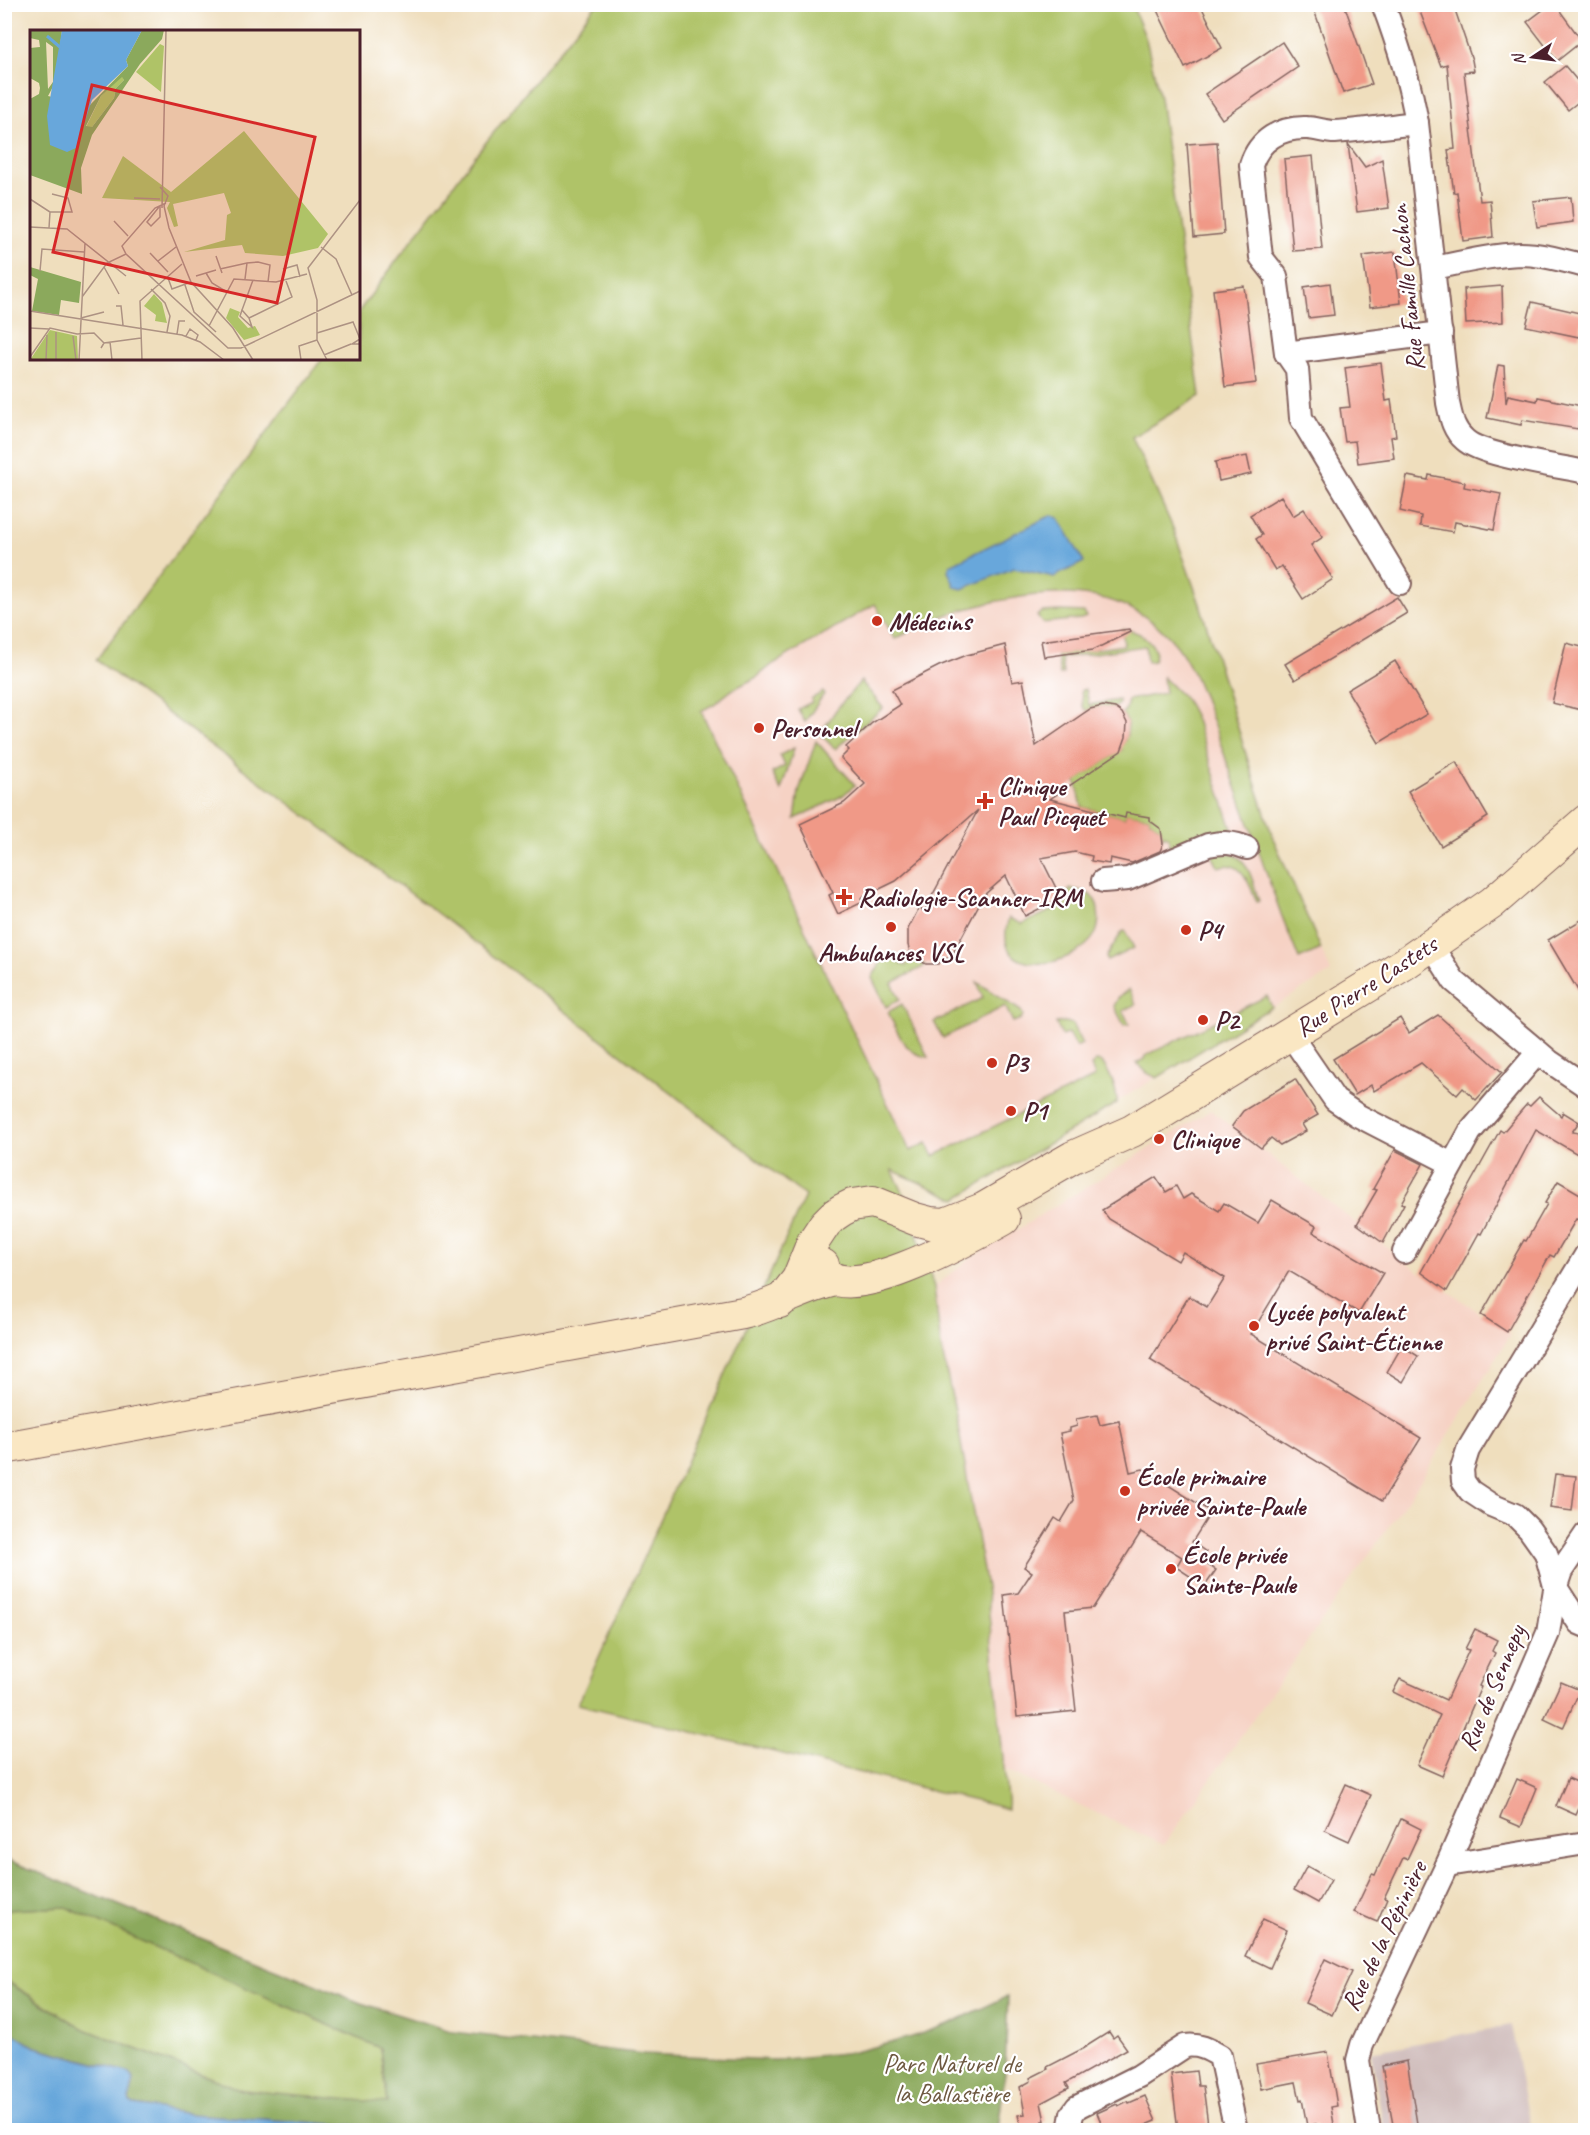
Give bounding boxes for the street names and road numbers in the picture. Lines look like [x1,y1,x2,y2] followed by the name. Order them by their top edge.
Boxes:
[1382,202,1432,373] street label: Rue Famille Cachon
[1289,927,1445,1044] street label: Rue Pierre Castets
[1451,1618,1534,1756] street label: Rue de Sennepy
[1334,1853,1436,2016] street label: Rue de la Pépinière

